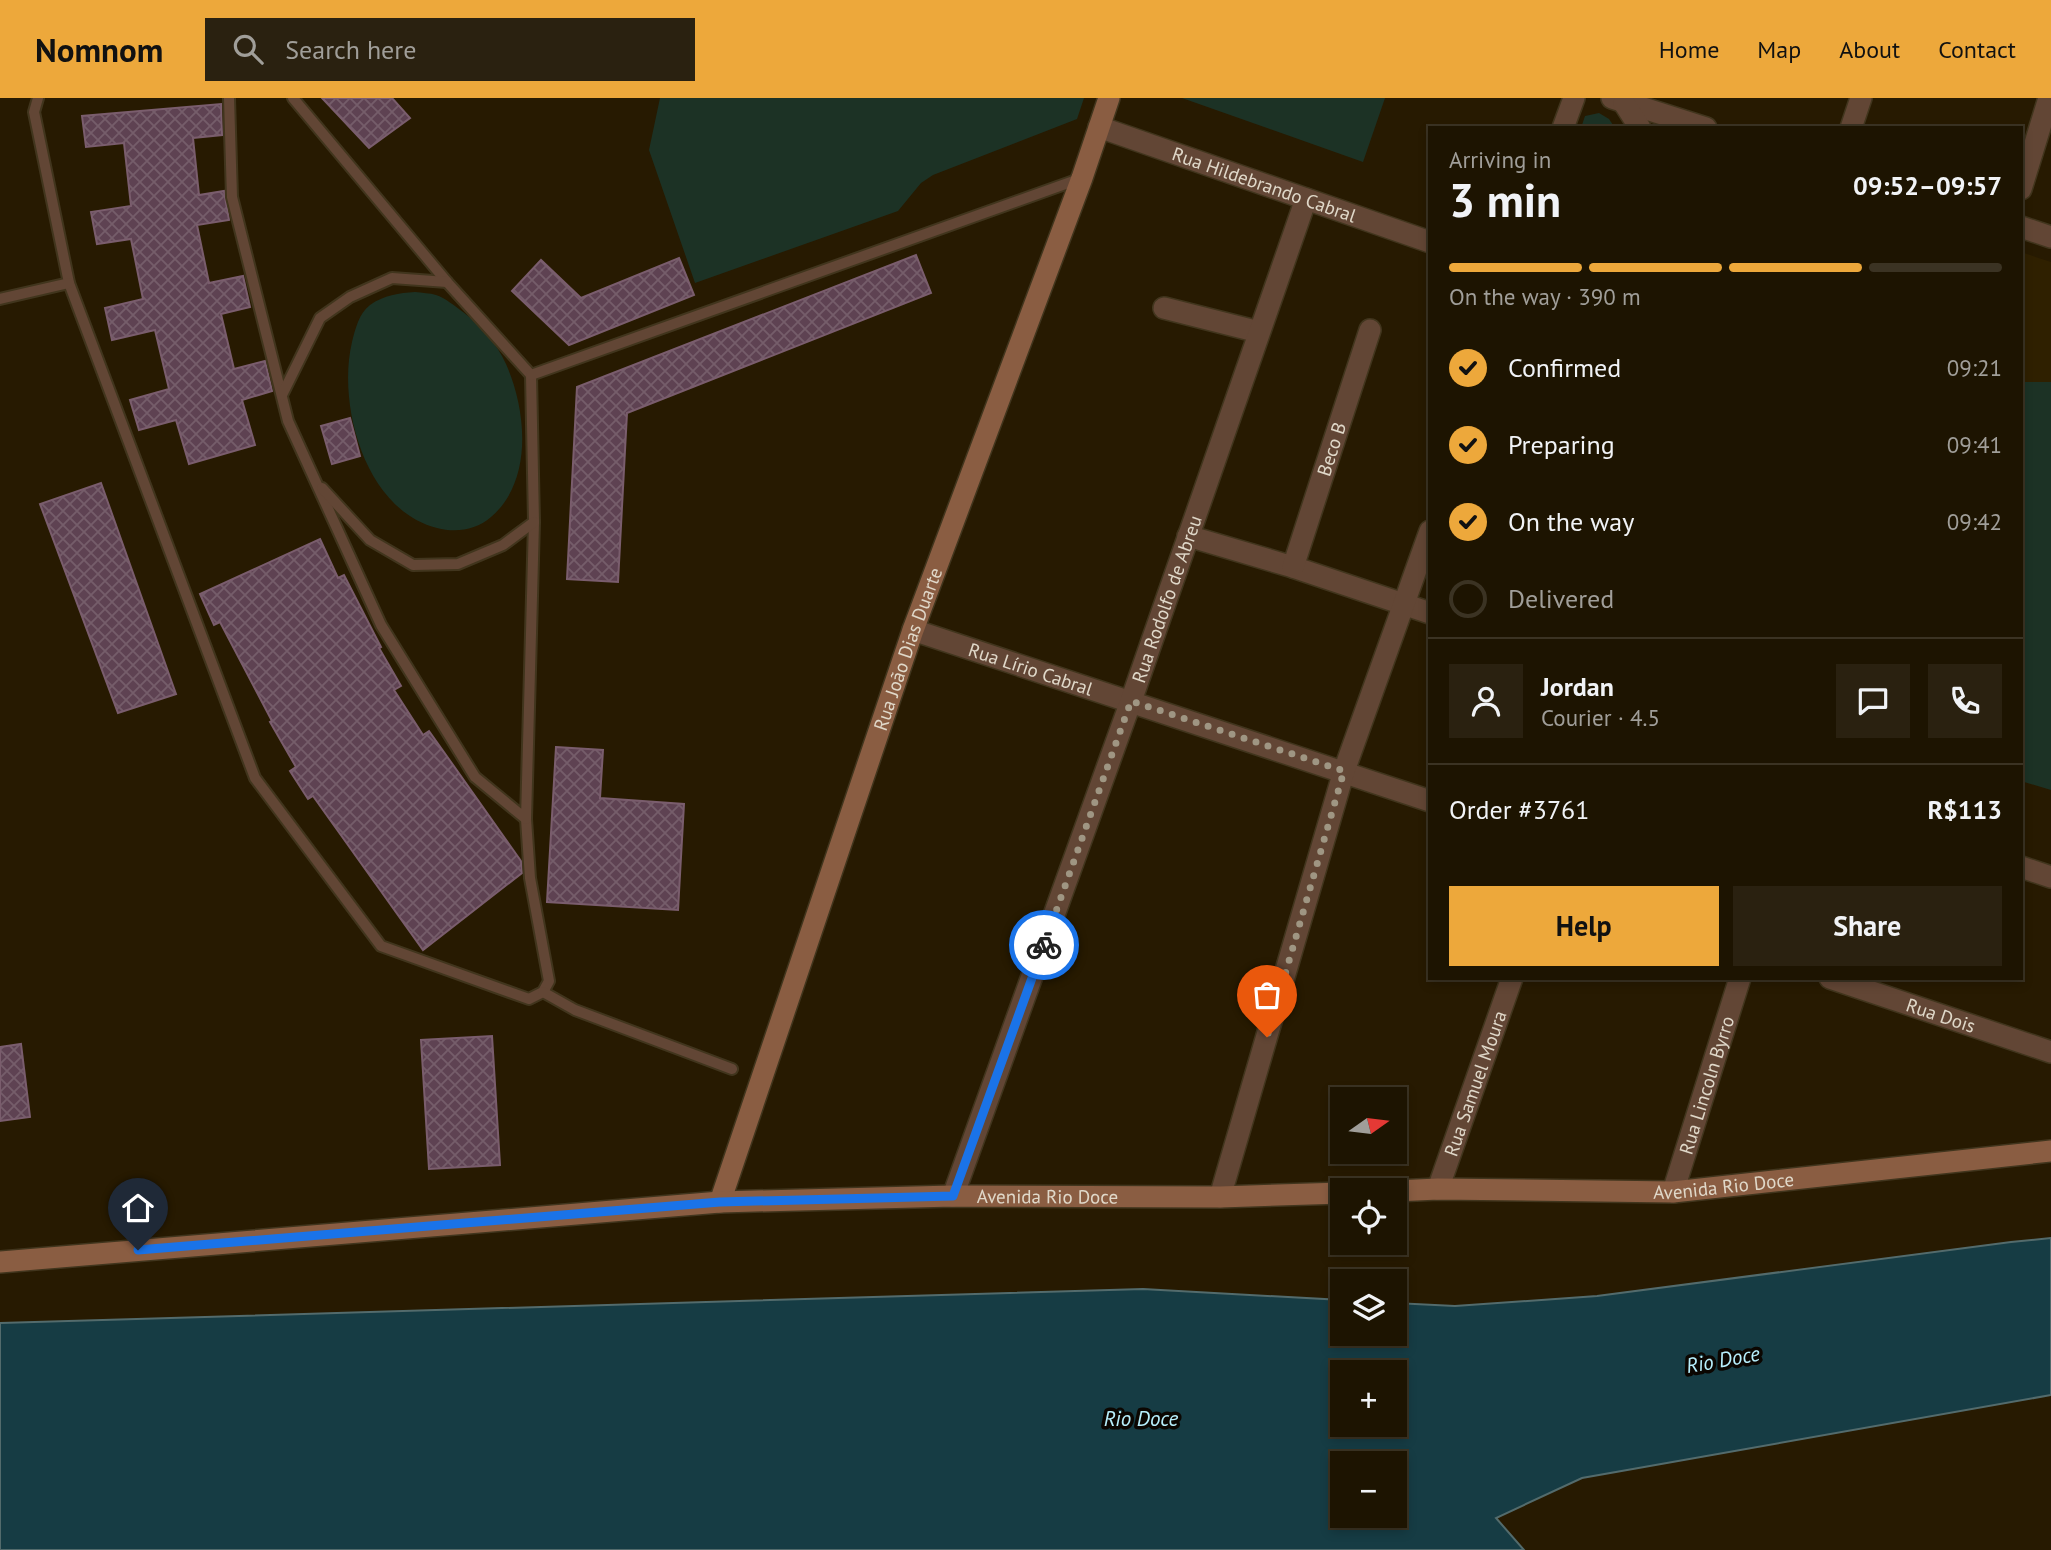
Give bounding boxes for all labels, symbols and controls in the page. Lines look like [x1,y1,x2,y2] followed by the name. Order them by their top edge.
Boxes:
[205,18,695,81] search box
[35,28,163,71] text: Nomnom
[229,30,267,68] icon: search
[285,33,416,66] text: Search here
[1659,34,1719,65] text: Home
[1757,34,1801,65] text: Map
[1839,34,1900,65] text: About
[1938,34,2016,65] text: Contact
[1169,141,1360,228] street label: Rua Hildebrando Cabral
[1449,145,1551,174] text: Arriving in
[1853,169,2002,202] text: 09:52–09:57
[1449,170,1561,230] text: 3 min
[1449,282,1641,311] text: On the way · 390 m
[1449,349,1487,387] icon: check
[1508,351,1621,384] text: Confirmed
[1947,353,2002,382] text: 09:21
[1311,419,1351,479] street label: Beco B
[1449,426,1487,464] icon: check
[1508,428,1615,461] text: Preparing
[1947,430,2002,459] text: 09:41
[1449,503,1487,541] icon: check
[1508,505,1634,538] text: On the way
[1947,507,2002,536] text: 09:42
[1126,512,1207,686] street label: Rua Rodolfo de Abreu
[868,564,947,734] street label: Rua João Dias Duarte
[1508,582,1614,615] text: Delivered
[966,637,1096,701] street label: Rua Lírio Cabral
[1449,664,1523,738] button: person
[1836,664,1910,738] button: chat
[1928,664,2002,738] button: phone
[1541,670,1614,703] text: Jordan
[1541,703,1660,732] text: Courier · 4.5
[1449,793,1589,826] text: Order #3761
[1927,793,2002,826] text: R$113
[1449,886,1719,966] button: Help
[1733,886,2002,966] button: Share
[1009,910,1079,980] courier
[1025,926,1063,964] icon: bike
[1237,965,1297,1037] pin
[1248,976,1286,1014] icon: bag
[1903,992,1979,1038] street label: Rua Dois
[1438,1007,1512,1159] street label: Rua Samuel Moura
[1674,1013,1739,1157] street label: Rua Lincoln Byrro
[1330,1087,1407,1164] north arrow
[1330,1087,1407,1528] map controls
[1653,1167,1795,1204] street label: Avenida Rio Doce
[108,1178,168,1250] pin
[1330,1178,1407,1255] button: locate
[977,1184,1118,1209] street label: Avenida Rio Doce
[119,1189,157,1227] icon: home
[1330,1269,1407,1346] button: layers
[1684,1340,1762,1379] water label: Rio Doce
[1330,1360,1407,1437] button: +
[1104,1405,1179,1432] water label: Rio Doce
[1330,1451,1407,1528] button: −

